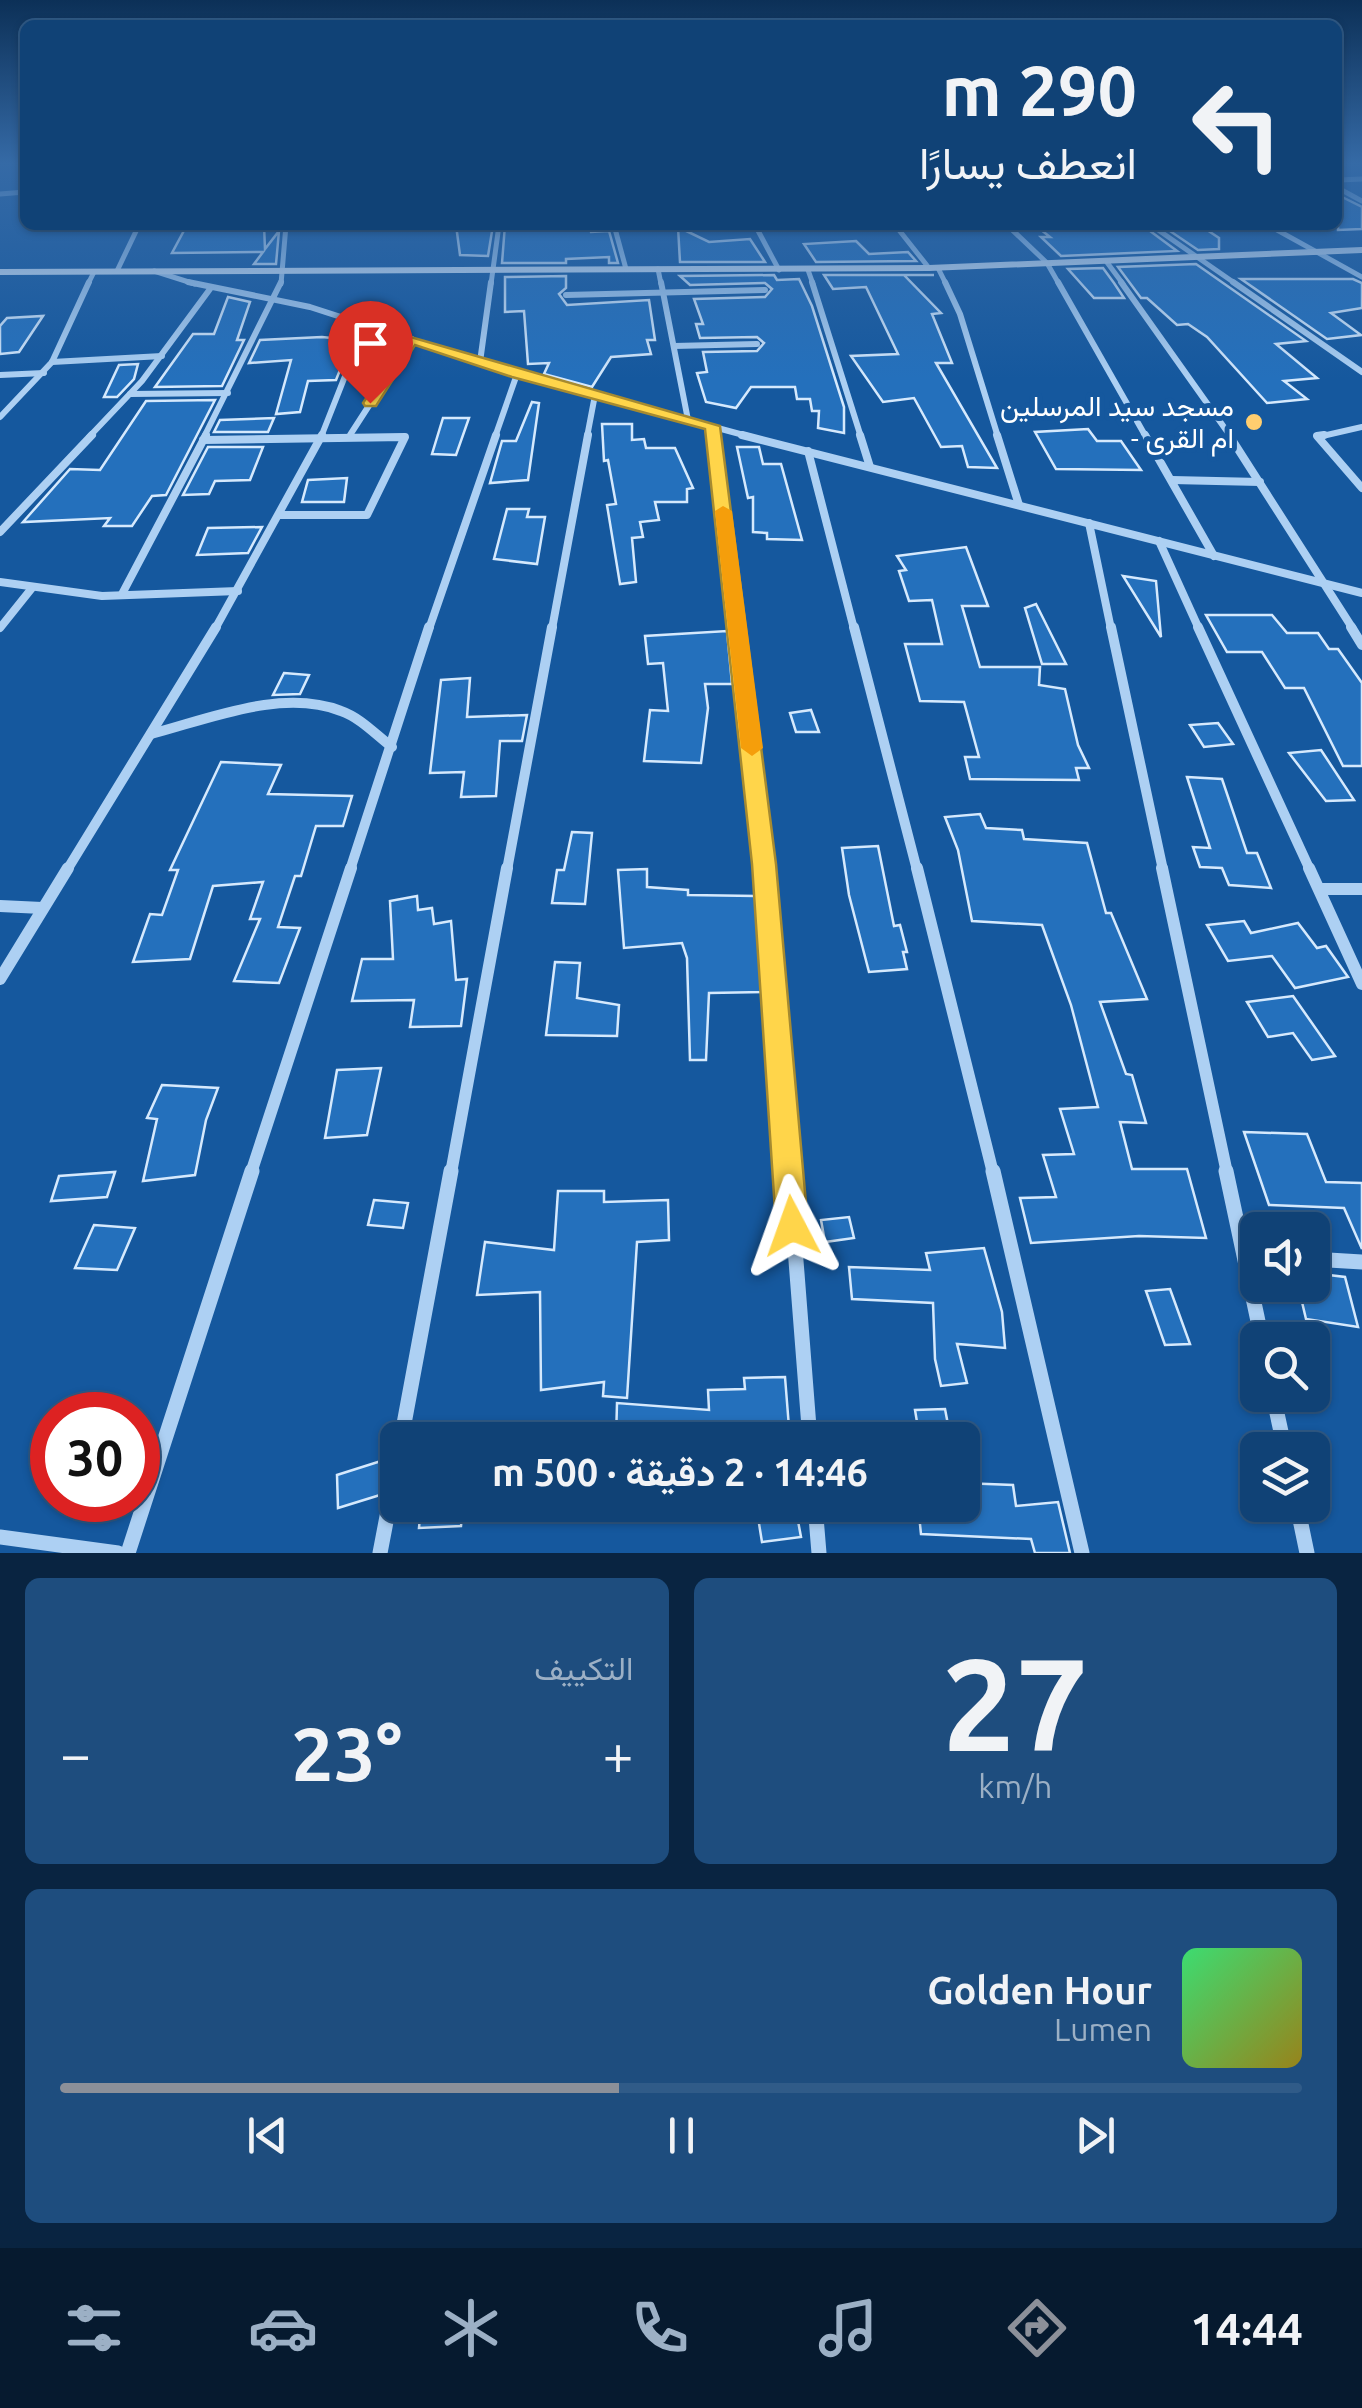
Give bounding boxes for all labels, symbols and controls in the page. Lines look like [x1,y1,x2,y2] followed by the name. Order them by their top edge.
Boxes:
[942,51,1137,129] text: 290 m
[1172,60,1302,190] icon: left
[919,137,1137,188] text: انعطف يسارًا
[328,301,413,404] pin
[343,316,398,371] icon: arrive
[1000,390,1234,457] place label: مسجد سيد المرسلين - ام القرى
[1243,411,1265,433] marker: مسجد سيد المرسلين - ام القرى
[740,1174,844,1278] position arrow
[1240,1212,1330,1522] map controls
[1240,1212,1330,1302] button: sound
[1240,1322,1330,1412] button: search
[30,1392,160,1522] speed limit sign: 30
[1240,1432,1330,1522] button: layers
[492,1451,868,1493] text: 14:46 · 2 دقيقة · 500 m
[942,1630,1089,1776] text: 27
[534,1650,634,1686] text: التكييف
[291,1711,402,1795] text: 23°
[60,1723,91,1784] text: −
[602,1723,633,1784] text: +
[978,1768,1052,1804] text: km/h
[927,1969,1152,2011] text: Golden Hour
[1054,2011,1152,2047] text: Lumen
[240,2108,295,2163] icon: previous
[654,2108,709,2163] icon: pause
[1068,2108,1123,2163] icon: next
[59,2293,129,2363] icon: filters
[248,2293,318,2363] icon: car
[436,2293,506,2363] icon: climate
[625,2293,695,2363] icon: phone
[813,2293,883,2363] icon: music
[1002,2293,1072,2363] icon: directions
[1190,2303,1303,2354] text: 14:44

